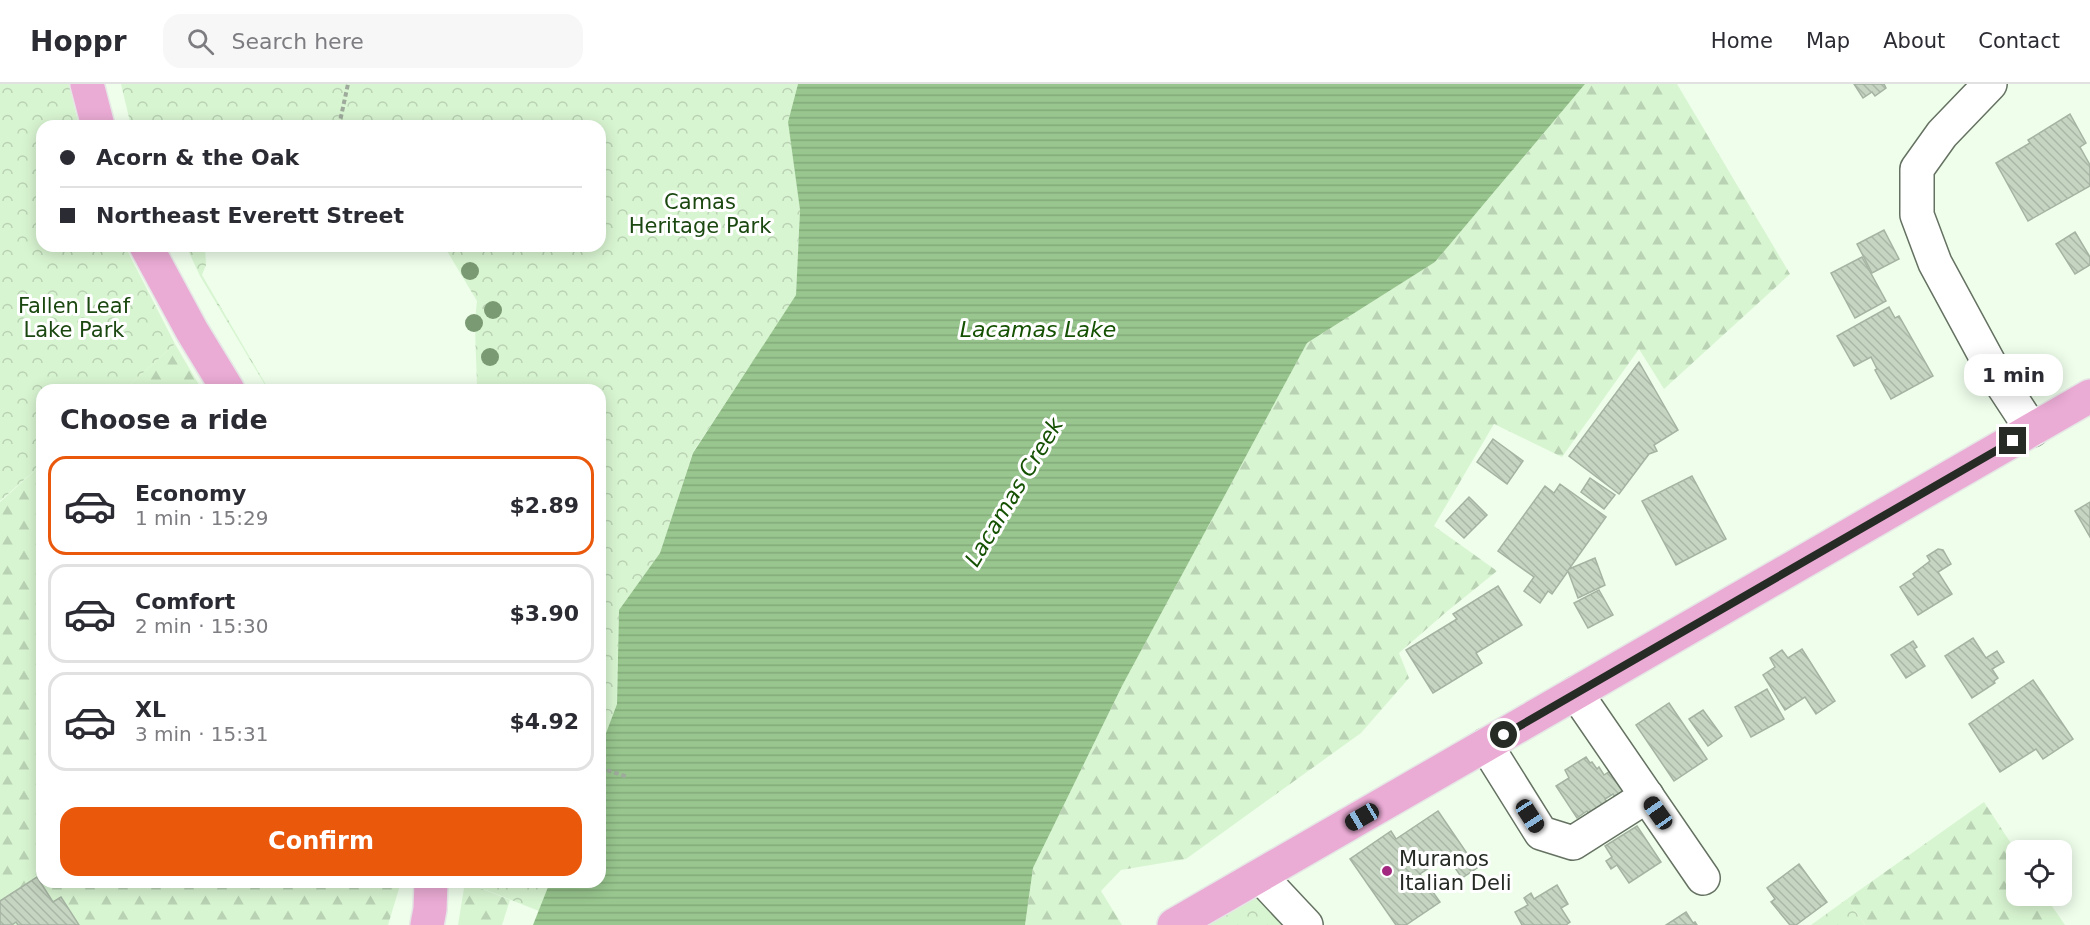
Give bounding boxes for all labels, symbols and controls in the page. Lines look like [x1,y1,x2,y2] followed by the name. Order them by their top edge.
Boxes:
[163,14,583,68] search box
[30,25,127,58] text: Hoppr
[184,25,217,58] icon: search
[232,29,364,54] text: Search here
[1711,29,1773,53] text: Home
[1806,29,1850,53] text: Map
[1883,29,1945,53] text: About
[1978,29,2060,53] text: Contact
[96,145,299,170] text: Acorn & the Oak
[629,190,772,238] park label: Camas Heritage Park
[96,203,404,228] text: Northeast Everett Street
[18,294,131,342] park label: Fallen Leaf Lake Park
[960,317,1116,342] water label: Lacamas Lake
[1964,354,2062,396] callout: 1 min
[1982,363,2045,387] text: 1 min
[60,404,268,435] text: Choose a ride
[960,412,1069,571] water label: Lacamas Creek
[1999,427,2026,454] route end
[63,479,117,533] icon: car
[135,481,246,506] text: Economy
[509,493,579,518] text: $2.89
[135,506,269,530] text: 1 min · 15:29
[63,587,117,641] icon: car
[135,589,235,614] text: Comfort
[509,601,579,626] text: $3.90
[135,614,269,638] text: 2 min · 15:30
[63,695,117,749] icon: car
[135,697,166,722] text: XL
[509,709,579,734] text: $4.92
[1490,721,1517,748] route start
[135,722,269,746] text: 3 min · 15:31
[1640,793,1676,833] car
[1513,796,1547,836] car
[1342,800,1382,834] car
[60,807,582,876] button: Confirm
[2006,840,2072,906] map controls
[2006,840,2072,906] button: locate
[1399,847,1512,895] place label: Muranos Italian Deli
[1380,864,1394,878] marker: Muranos Italian Deli

